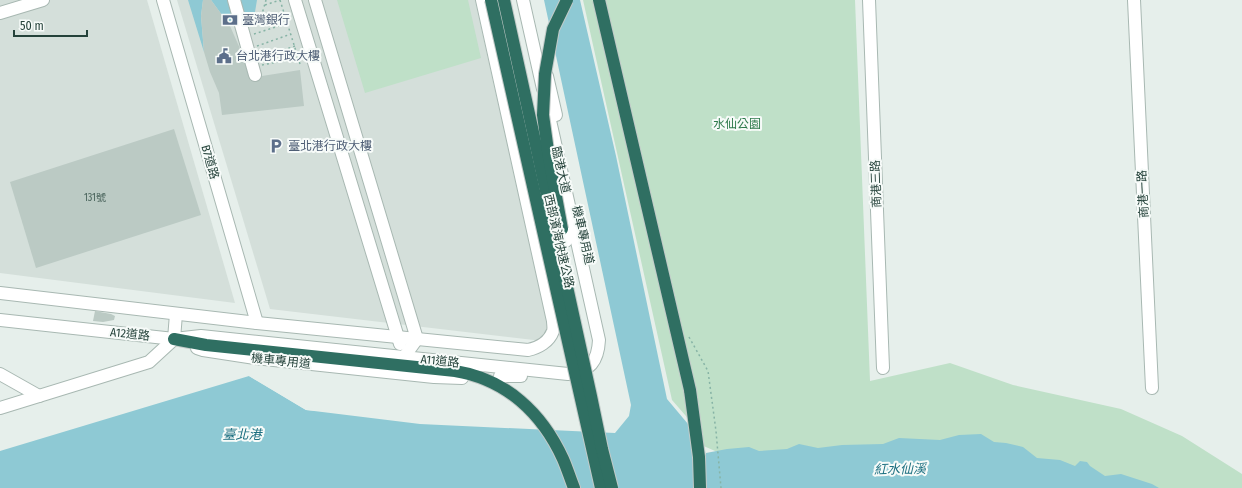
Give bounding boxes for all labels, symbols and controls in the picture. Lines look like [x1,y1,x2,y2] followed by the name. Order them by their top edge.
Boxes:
[221,11,239,29] bank icon: 臺灣銀行
[14,12,87,38] scale bar
[242,13,290,27] place label: 臺灣銀行
[20,19,44,33] text: 50 m
[215,47,233,65] public building icon: 台北港行政大樓
[236,49,320,63] place label: 台北港行政大樓
[713,117,761,131] park label: 水仙公園
[267,137,285,155] parking icon: 臺北港行政大樓
[288,139,372,153] place label: 臺北港行政大樓
[198,143,222,181] street label: B7道路
[549,145,573,195] street label: 臨港大道
[868,160,884,208] street label: 商港三路
[1135,170,1151,218] street label: 商港一路
[84,192,106,204] house number: 131號
[541,193,577,289] street label: 西部濱海快速公路
[569,204,597,266] street label: 機車專用道
[110,325,150,343] street label: A12道路
[250,351,312,371] street label: 機車專用道
[420,352,460,370] street label: A11道路
[222,427,263,442] water label: 臺北港
[874,461,928,477] water label: 紅水仙溪

